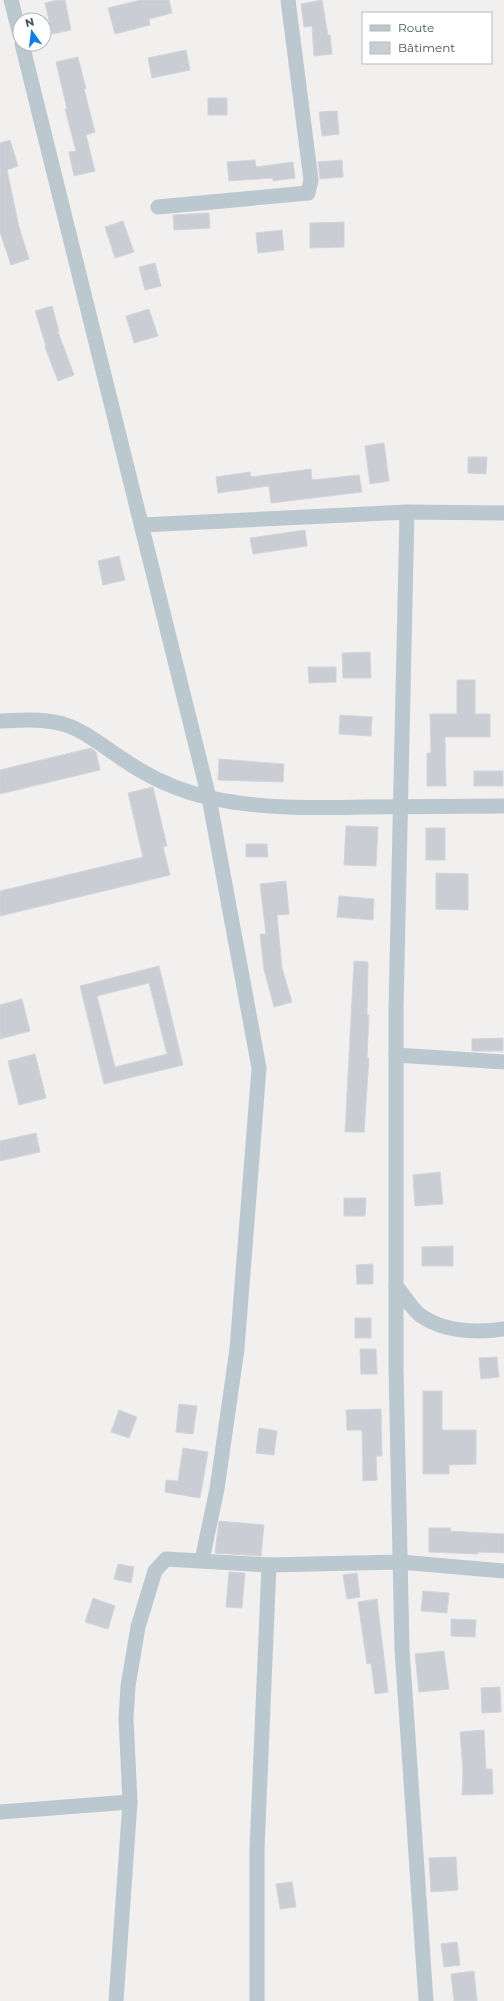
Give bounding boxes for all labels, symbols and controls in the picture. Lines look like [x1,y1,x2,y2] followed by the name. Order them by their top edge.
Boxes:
[12,12,52,52] north arrow
[362,12,492,64] legend
[24,14,36,30] text: N
[398,20,434,35] text: Route
[398,40,455,55] text: Bâtiment

